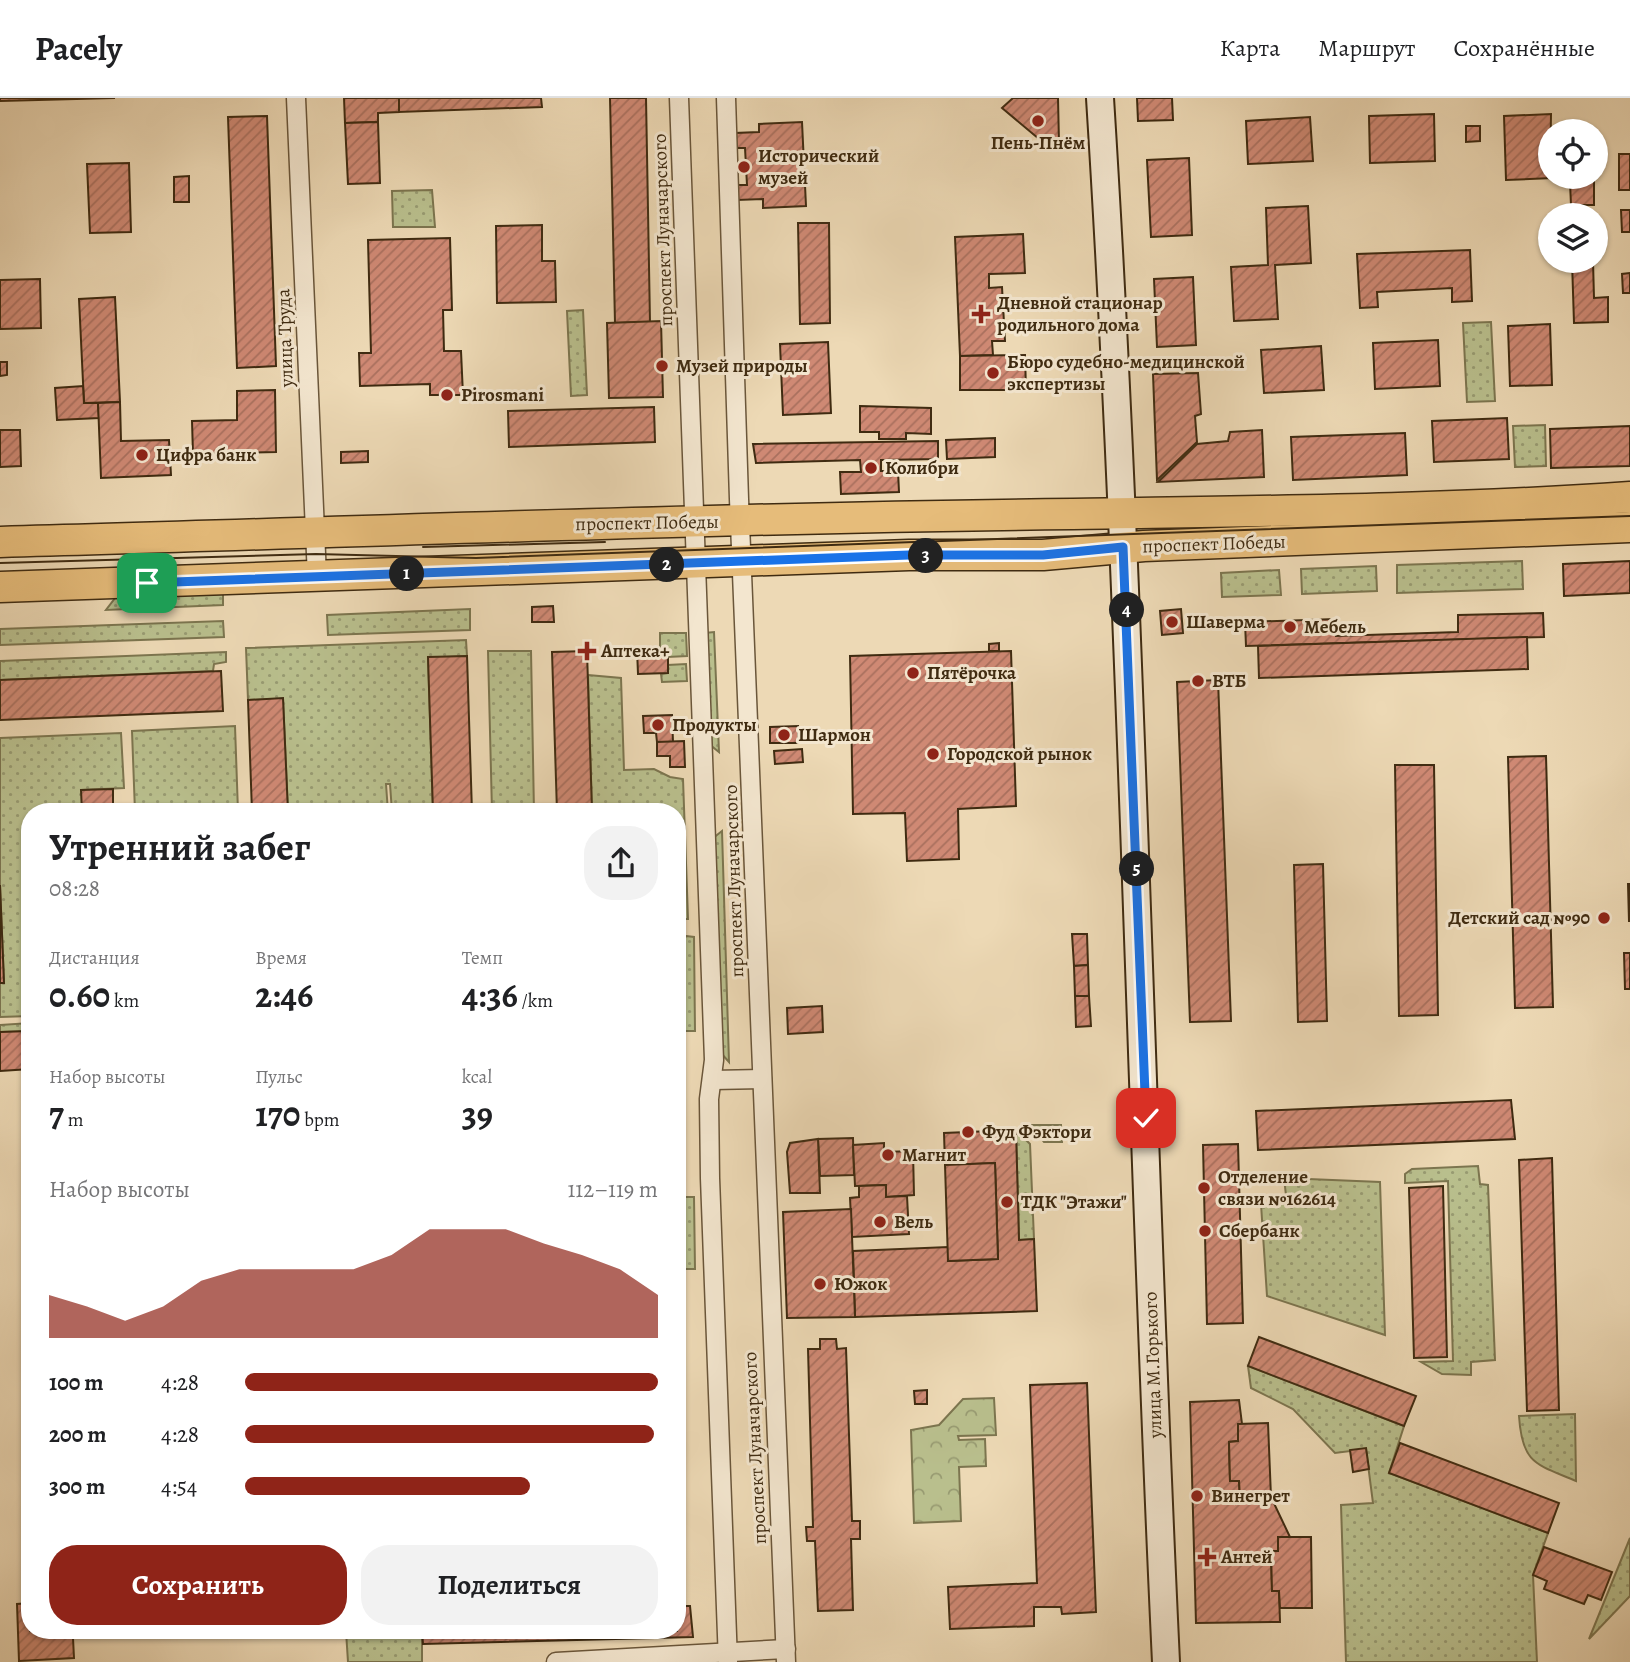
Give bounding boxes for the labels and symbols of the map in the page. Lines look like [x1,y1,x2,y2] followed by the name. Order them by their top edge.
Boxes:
[1030,113,1046,129] marker: Пень-Пнём
[991,130,1085,156] place label: Пень-Пнём
[647,133,679,327] street label: проспект Луначарского
[758,143,879,191] place label: Исторический музей
[736,159,752,175] marker: Исторический музей
[270,288,300,389] street label: улица Труда
[997,290,1163,338] place label: Дневной стационар родильного дома
[971,304,991,324] marker: Дневной стационар родильного дома
[1007,349,1245,397] place label: Бюро судебно-медицинской экспертизы
[676,353,808,379] place label: Музей природы
[654,358,670,374] marker: Музей природы
[985,365,1001,381] marker: Бюро судебно-медицинской экспертизы
[461,382,544,408] place label: Pirosmani
[439,387,455,403] marker: Pirosmani
[156,442,256,468] place label: Цифра банк
[134,447,150,463] marker: Цифра банк
[885,455,959,481] place label: Колибри
[863,460,879,476] marker: Колибри
[575,509,719,537] street label: проспект Победы
[1142,529,1286,559] street label: проспект Победы
[908,538,944,574] pin: 3
[650,547,684,582] pin: 2
[117,553,177,613] pin
[390,556,424,592] pin: 1
[1110,592,1144,628] pin: 4
[1186,609,1266,635] place label: Шаверма
[1164,614,1180,630] marker: Шаверма
[1304,614,1366,640] place label: Мебель
[1282,619,1298,635] marker: Мебель
[600,638,670,664] place label: Аптека+
[579,643,595,659] marker: Аптека+
[927,660,1017,686] place label: Пятёрочка
[905,665,921,681] marker: Пятёрочка
[1212,668,1246,694] place label: ВТБ
[1190,673,1206,689] marker: ВТБ
[672,712,757,738] place label: Продукты
[650,717,666,733] marker: Продукты
[798,722,871,748] place label: Шармон
[776,727,792,743] marker: Шармон
[947,741,1092,767] place label: Городской рынок
[925,746,941,762] marker: Городской рынок
[718,784,750,978] street label: проспект Луначарского
[1120,852,1154,886] pin: 5
[1448,905,1590,931] place label: Детский сад №90
[1596,910,1612,926] marker: Детский сад №90
[1116,1088,1176,1148] pin
[982,1119,1091,1145] place label: Фуд Фэктори
[960,1124,976,1140] marker: Фуд Фэктори
[902,1142,967,1168] place label: Магнит
[880,1147,896,1163] marker: Магнит
[1218,1164,1336,1212] place label: Отделение связи №162614
[1196,1180,1212,1196] marker: Отделение связи №162614
[1021,1189,1127,1215] place label: ТДК "Этажи"
[999,1194,1015,1210] marker: ТДК "Этажи"
[894,1209,933,1235] place label: Вель
[872,1214,888,1230] marker: Вель
[1219,1218,1300,1244] place label: Сбербанк
[1197,1223,1213,1239] marker: Сбербанк
[834,1271,887,1297] place label: Южок
[812,1276,828,1292] marker: Южок
[1137,1291,1169,1440] street label: улица М.Горького
[737,1351,773,1545] street label: проспект Луначарского
[1211,1483,1290,1509] place label: Винегрет
[1189,1488,1205,1504] marker: Винегрет
[1220,1544,1272,1570] place label: Антей
[1199,1549,1215,1565] marker: Антей

